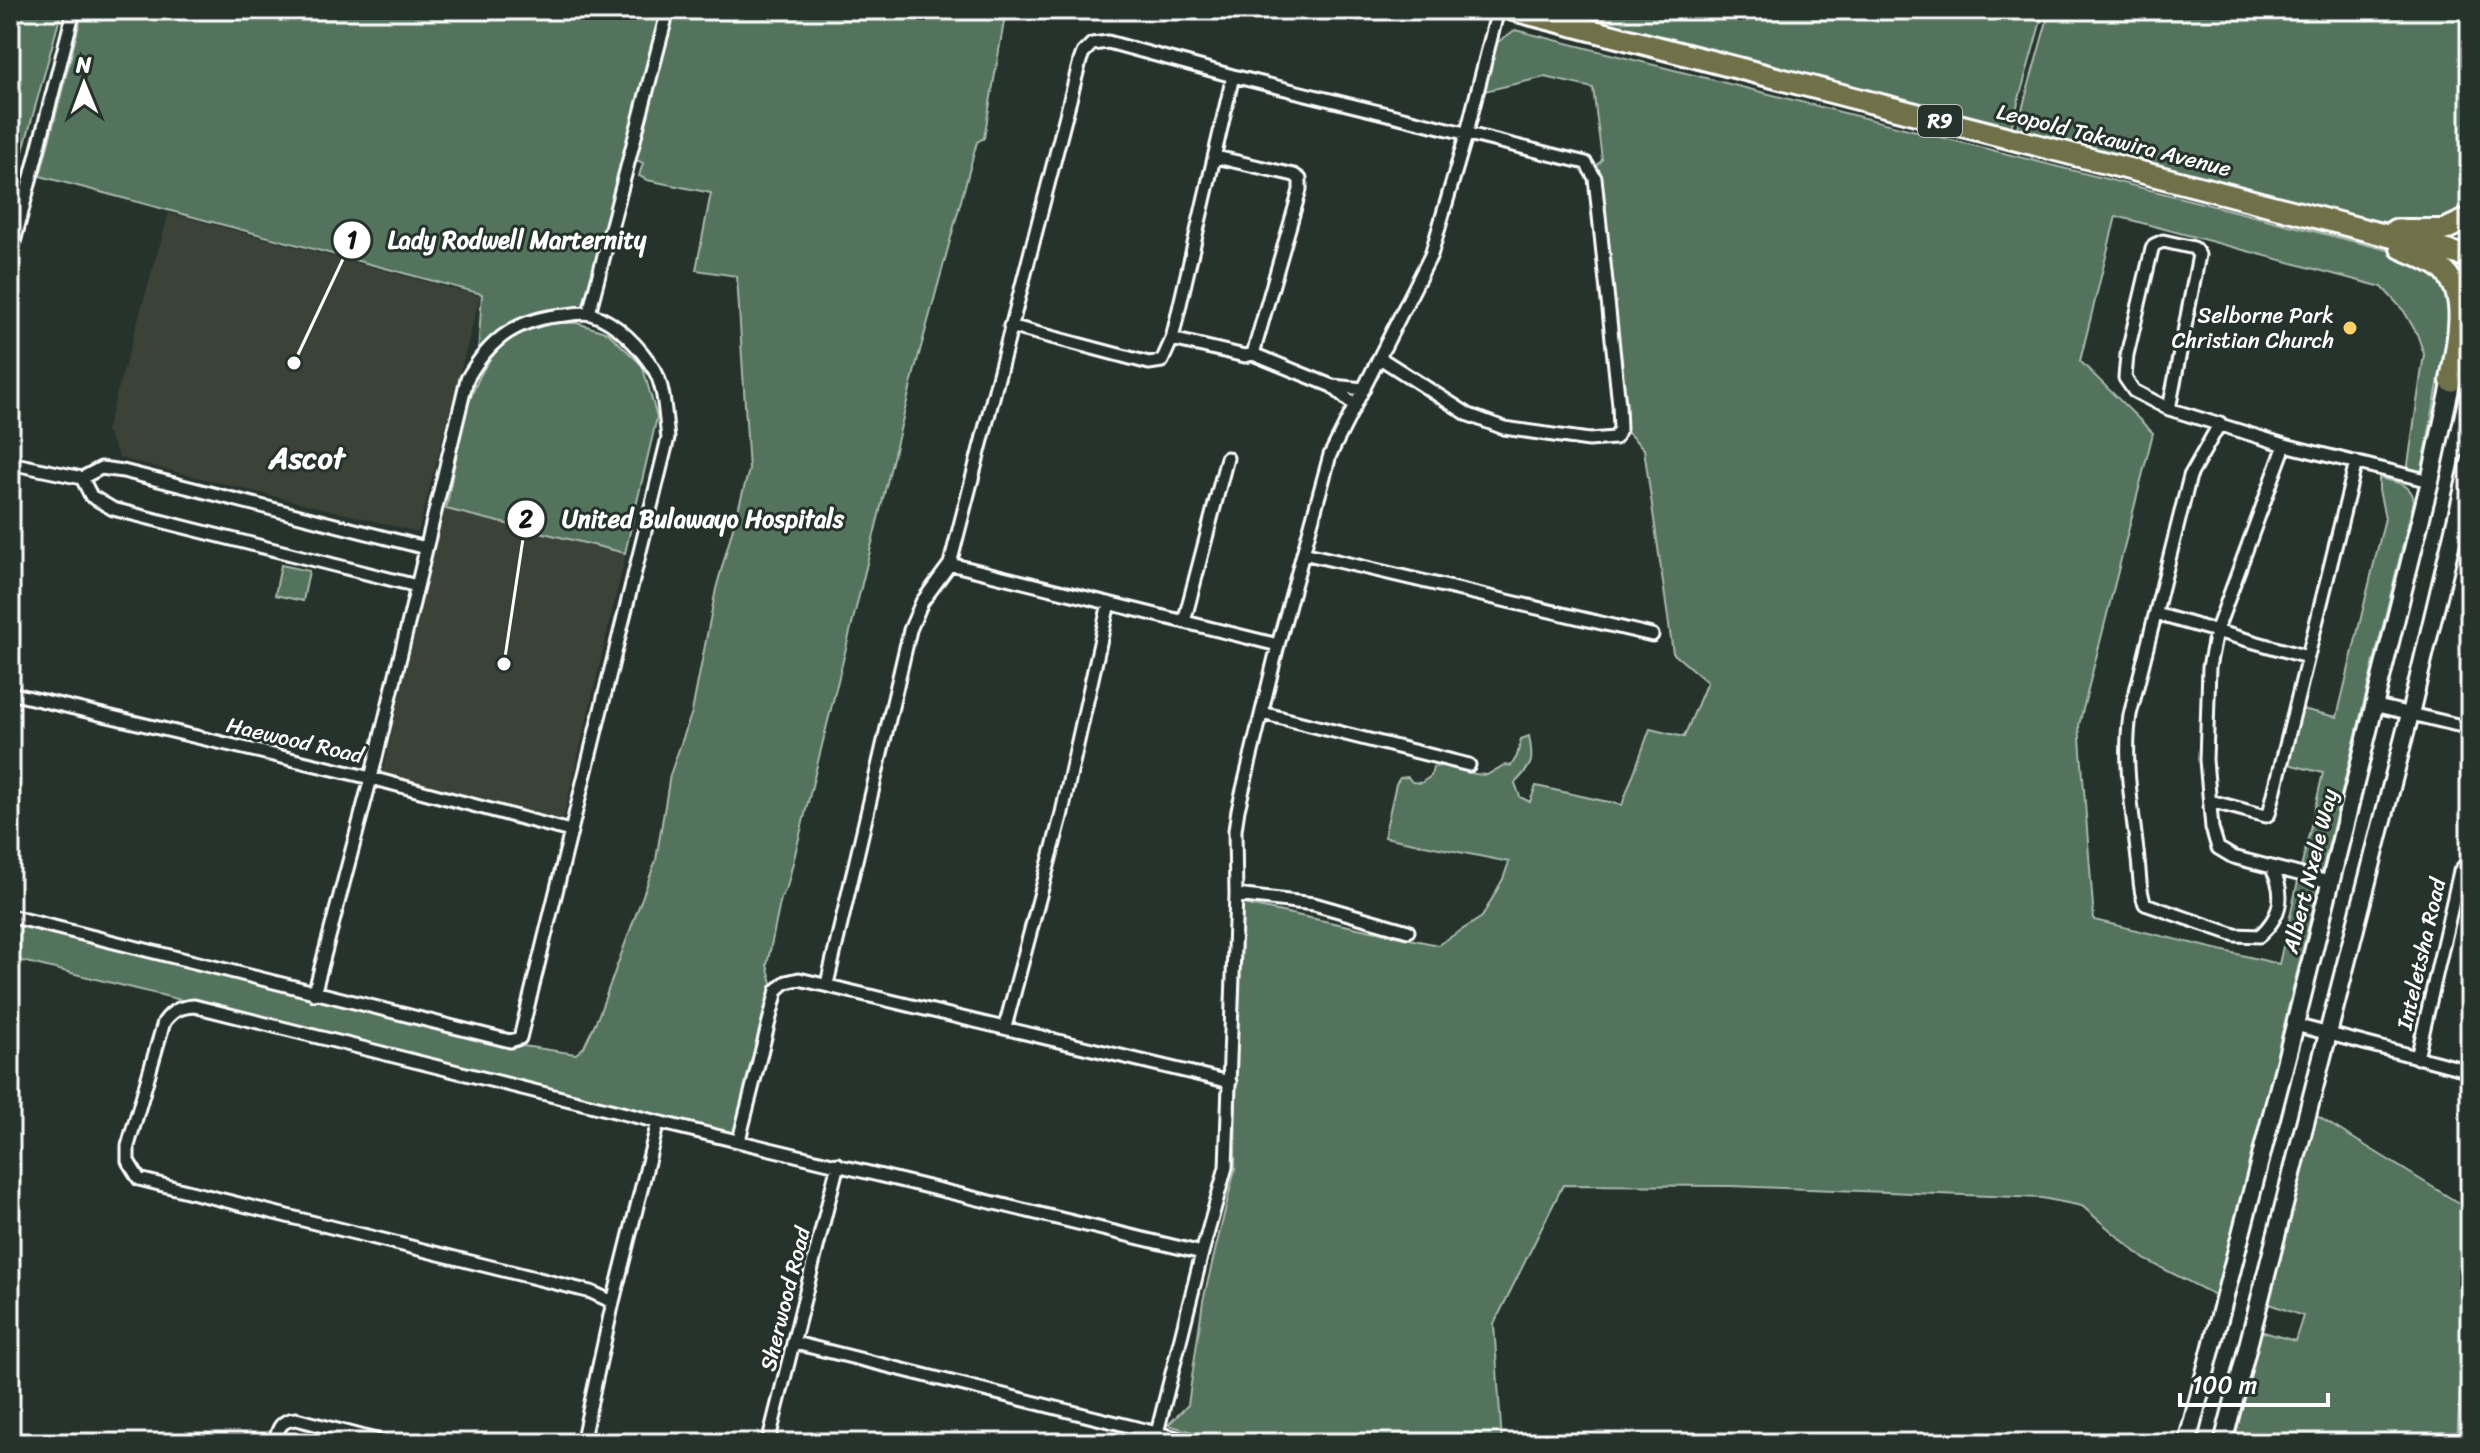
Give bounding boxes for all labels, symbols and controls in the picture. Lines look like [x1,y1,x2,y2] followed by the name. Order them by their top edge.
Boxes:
[44,44,124,124] north arrow
[75,45,92,84] text: N
[1992,92,2236,188] street label: Leopold Takawira Avenue
[1918,105,1962,137] road number: R9
[332,216,663,264] callout: Lady Rodwell Marternity
[347,219,357,261] text: 1
[388,219,647,261] text: Lady Rodwell Marternity
[2172,296,2334,360] place label: Selborne Park Christian Church
[2341,319,2359,337] marker: Selborne Park Christian Church
[267,431,347,485] district label: Ascot
[506,495,861,543] callout: United Bulawayo Hospitals
[518,498,533,540] text: 2
[562,498,845,540] text: United Bulawayo Hospitals
[223,705,369,775] street label: Haewood Road
[2270,784,2349,958] street label: Albert Nxele Way
[2384,873,2458,1035] street label: Inteletsha Road
[748,1221,822,1375] street label: Sherwood Road
[2180,1357,2328,1407] scale bar
[2192,1364,2257,1406] text: 100 m

